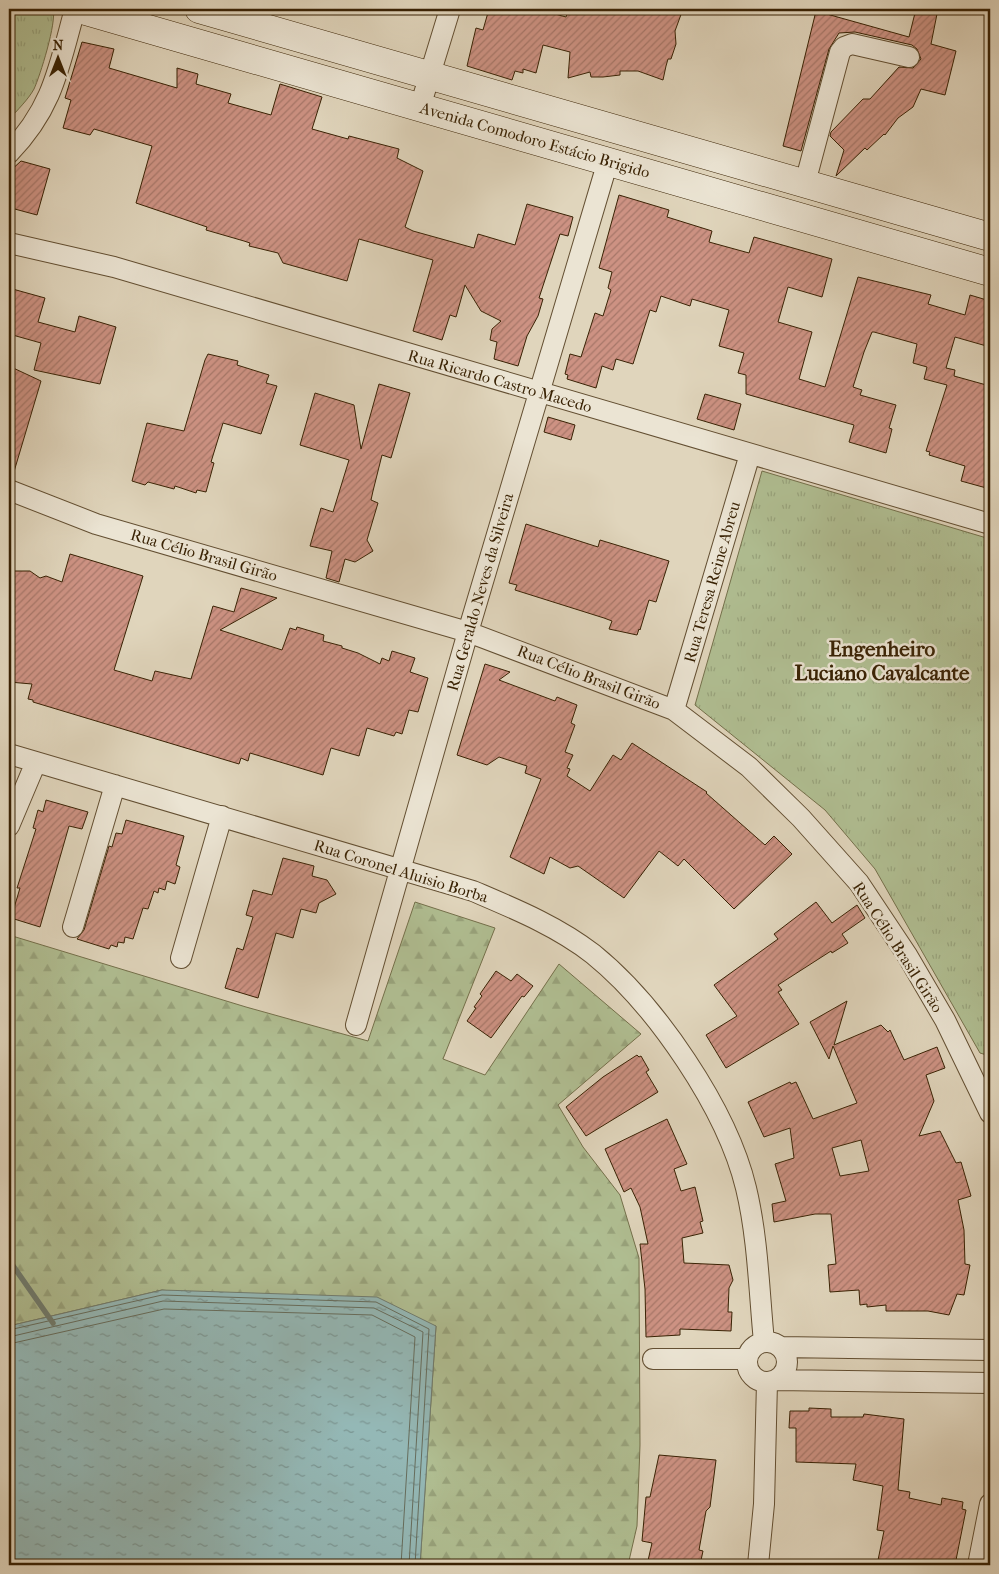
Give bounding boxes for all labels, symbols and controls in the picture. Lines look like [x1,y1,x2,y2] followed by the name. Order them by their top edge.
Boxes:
[32,32,82,82] north arrow
[53,37,64,54] text: N
[417,98,652,182] street label: Avenida Comodoro Estácio Brigido
[406,346,594,416] street label: Rua Ricardo Castro Macedo
[443,490,518,693] street label: Rua Geraldo Neves da Silveira
[680,499,744,665] street label: Rua Teresa Reine Abreu
[128,525,280,585] street label: Rua Célio Brasil Girão
[795,637,970,685] district label: Engenheiro Luciano Cavalcante
[515,641,663,713] street label: Rua Célio Brasil Girão
[312,835,491,907] street label: Rua Coronel Aluisio Borba
[849,878,947,1016] street label: Rua Célio Brasil Girão

